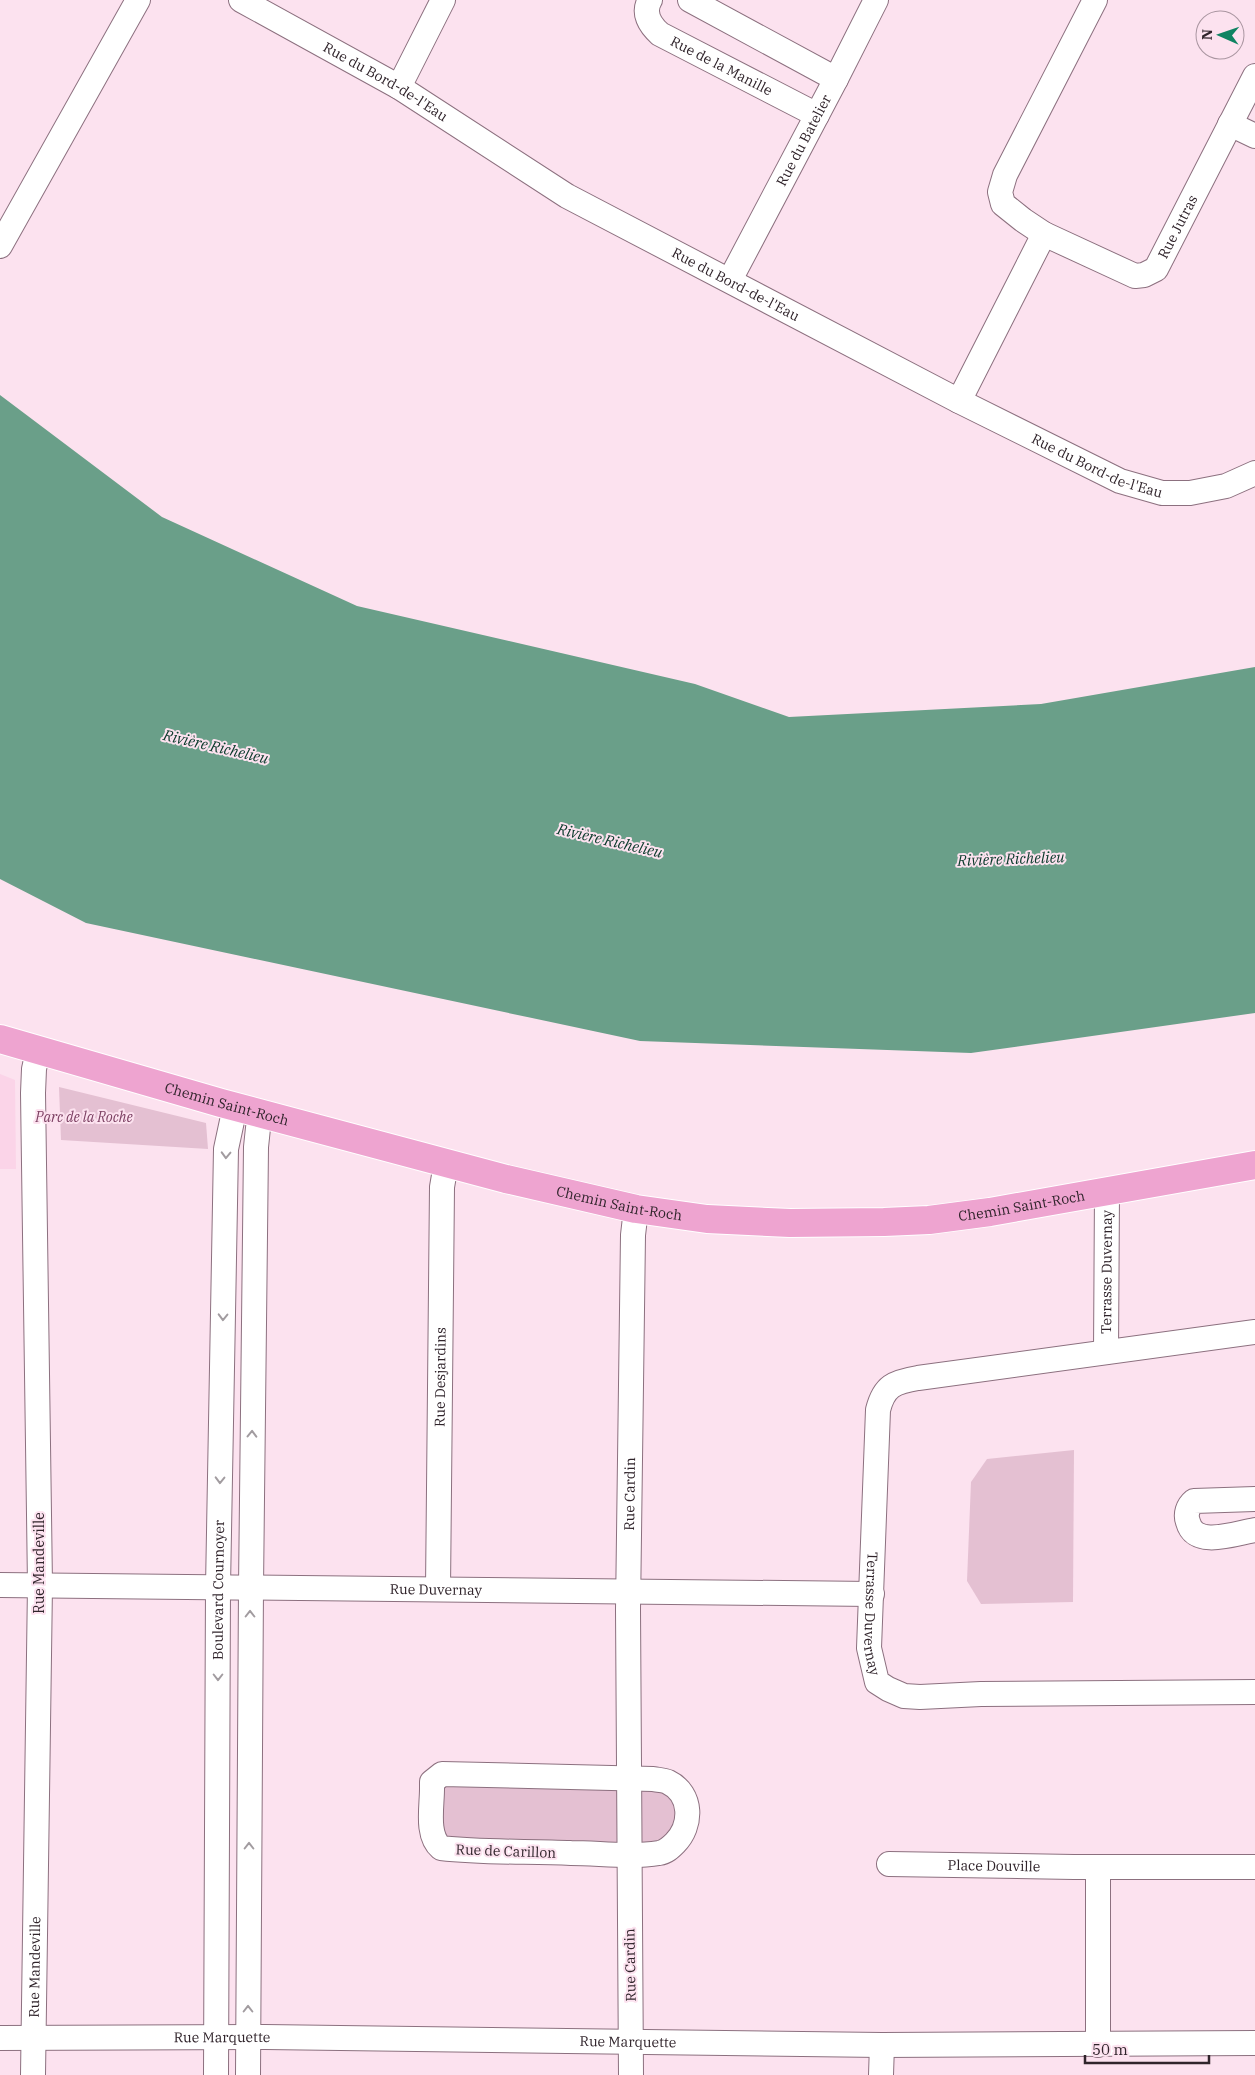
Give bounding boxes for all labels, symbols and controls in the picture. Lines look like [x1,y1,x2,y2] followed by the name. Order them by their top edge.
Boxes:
[1195,10,1245,60] north arrow
[1198,29,1216,40] text: N
[667,32,775,99] street label: Rue de la Manille
[320,38,451,125] street label: Rue du Bord-de-l'Eau
[772,91,836,189] street label: Rue du Batelier
[1154,192,1202,262] street label: Rue Jutras
[669,243,803,325] street label: Rue du Bord-de-l'Eau
[1029,430,1165,502] street label: Rue du Bord-de-l'Eau
[161,725,271,768] water label: Rivière Richelieu
[555,819,665,862] water label: Rivière Richelieu
[956,847,1065,870] water label: Rivière Richelieu
[163,1078,291,1130] street label: Chemin Saint-Roch
[34,1108,133,1126] park label: Parc de la Roche
[220,1151,231,1159] one-way arrow
[555,1182,684,1224] street label: Chemin Saint-Roch
[957,1186,1087,1225] street label: Chemin Saint-Roch
[1097,1209,1116,1334] street label: Terrasse Duvernay
[218,1314,228,1321] one-way arrow
[431,1327,450,1427] street label: Rue Desjardins
[247,1430,258,1438] one-way arrow
[620,1457,639,1531] street label: Rue Cardin
[215,1476,225,1484] one-way arrow
[30,1512,48,1614] street label: Rue Mandeville
[209,1519,228,1660] street label: Boulevard Cournoyer
[860,1552,884,1678] street label: Terrasse Duvernay
[390,1580,483,1599] street label: Rue Duvernay
[245,1610,255,1618] one-way arrow
[213,1674,223,1681] one-way arrow
[455,1840,557,1862] street label: Rue de Carillon
[244,1842,254,1850] one-way arrow
[947,1856,1041,1875] street label: Place Douville
[25,1916,44,2018] street label: Rue Mandeville
[620,1928,640,2002] street label: Rue Cardin
[243,2005,253,2012] one-way arrow
[174,2028,270,2046] street label: Rue Marquette
[580,2032,676,2051] street label: Rue Marquette
[1085,2032,1209,2064] scale bar
[1092,2040,1128,2059] text: 50 m

